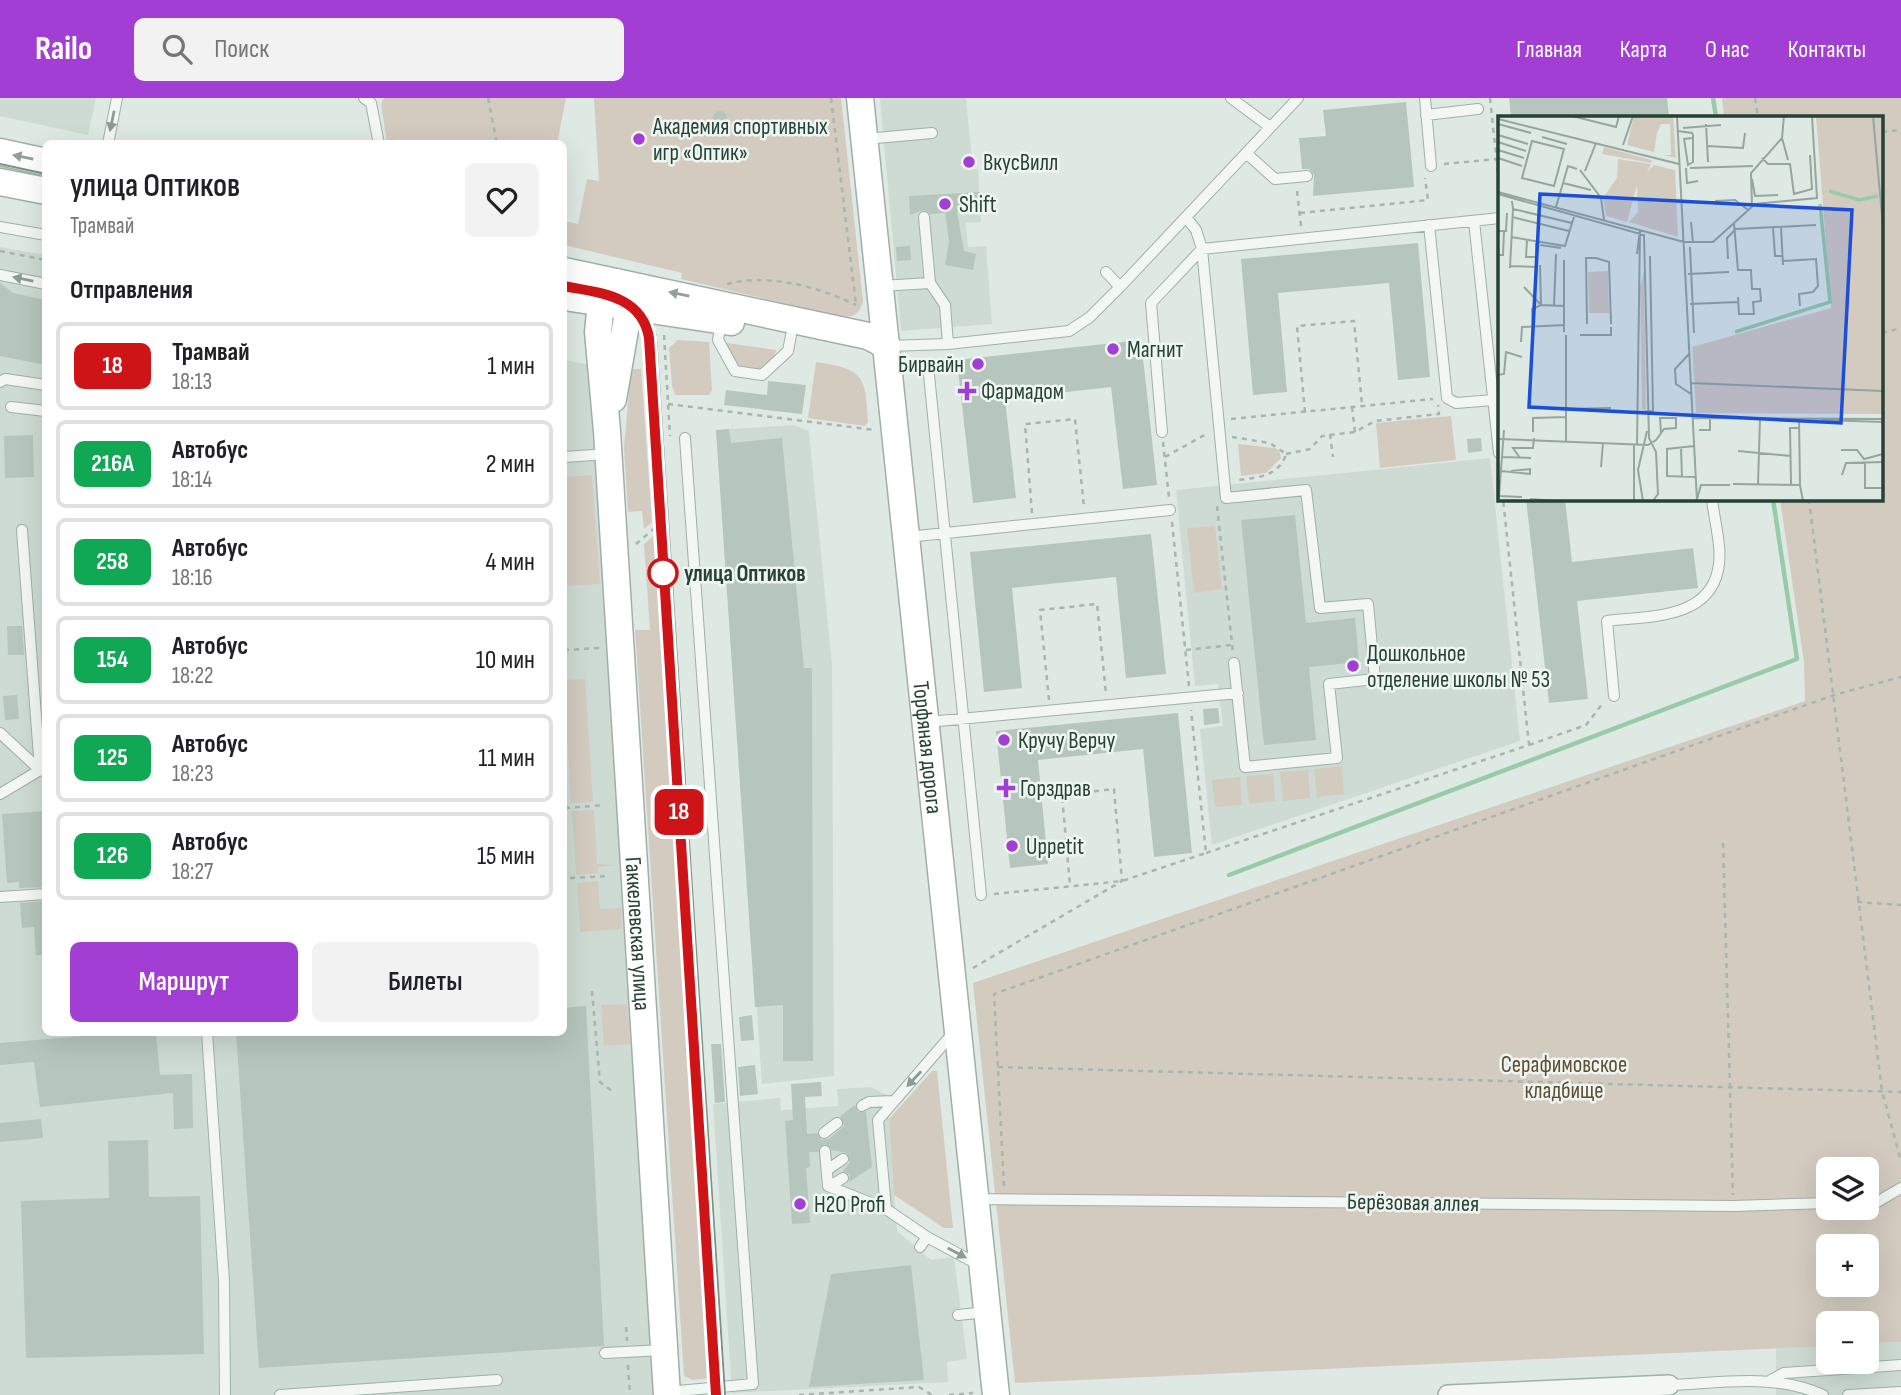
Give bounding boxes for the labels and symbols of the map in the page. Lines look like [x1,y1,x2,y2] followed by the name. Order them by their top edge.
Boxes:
[107,110,118,132] one-way arrow
[652,113,828,167] place label: Академия спортивных игр «Оптик»
[1498,116,1884,500] inset map
[631,131,647,147] marker: Академия спортивных игр «Оптик»
[983,149,1058,177] place label: ВкусВилл
[12,152,34,163] one-way arrow
[961,154,977,170] marker: ВкусВилл
[959,191,997,219] place label: Shift
[937,196,953,212] marker: Shift
[12,274,34,285] one-way arrow
[668,289,690,300] one-way arrow
[1127,336,1184,364] place label: Магнит
[1105,341,1121,357] marker: Магнит
[898,351,964,379] place label: Бирвайн
[970,356,986,372] marker: Бирвайн
[981,378,1064,406] place label: Фармадом
[959,383,975,399] marker: Фармадом
[648,558,678,588] marker: улица Оптиков
[684,560,806,588] place label: улица Оптиков
[1367,640,1550,694] place label: Дошкольное отделение школы № 53
[1345,658,1361,674] marker: Дошкольное отделение школы № 53
[906,680,948,815] street label: Торфяная дорога
[1018,727,1116,755] place label: Кручу Верчу
[996,732,1012,748] marker: Кручу Верчу
[1020,775,1091,803] place label: Горздрав
[998,780,1014,796] marker: Горздрав
[648,789,710,835] line badge: 18
[1026,833,1084,861] place label: Uppetit
[1004,838,1020,854] marker: Uppetit
[619,856,656,1012] street label: Гаккелевская улица
[1501,1051,1627,1105] park label: Серафимовское кладбище
[906,1070,922,1087] one-way arrow
[1347,1188,1479,1218] street label: Берёзовая аллея
[814,1191,886,1219] place label: H2O Profi
[792,1196,808,1212] marker: H2O Profi
[947,1247,966,1259] one-way arrow

